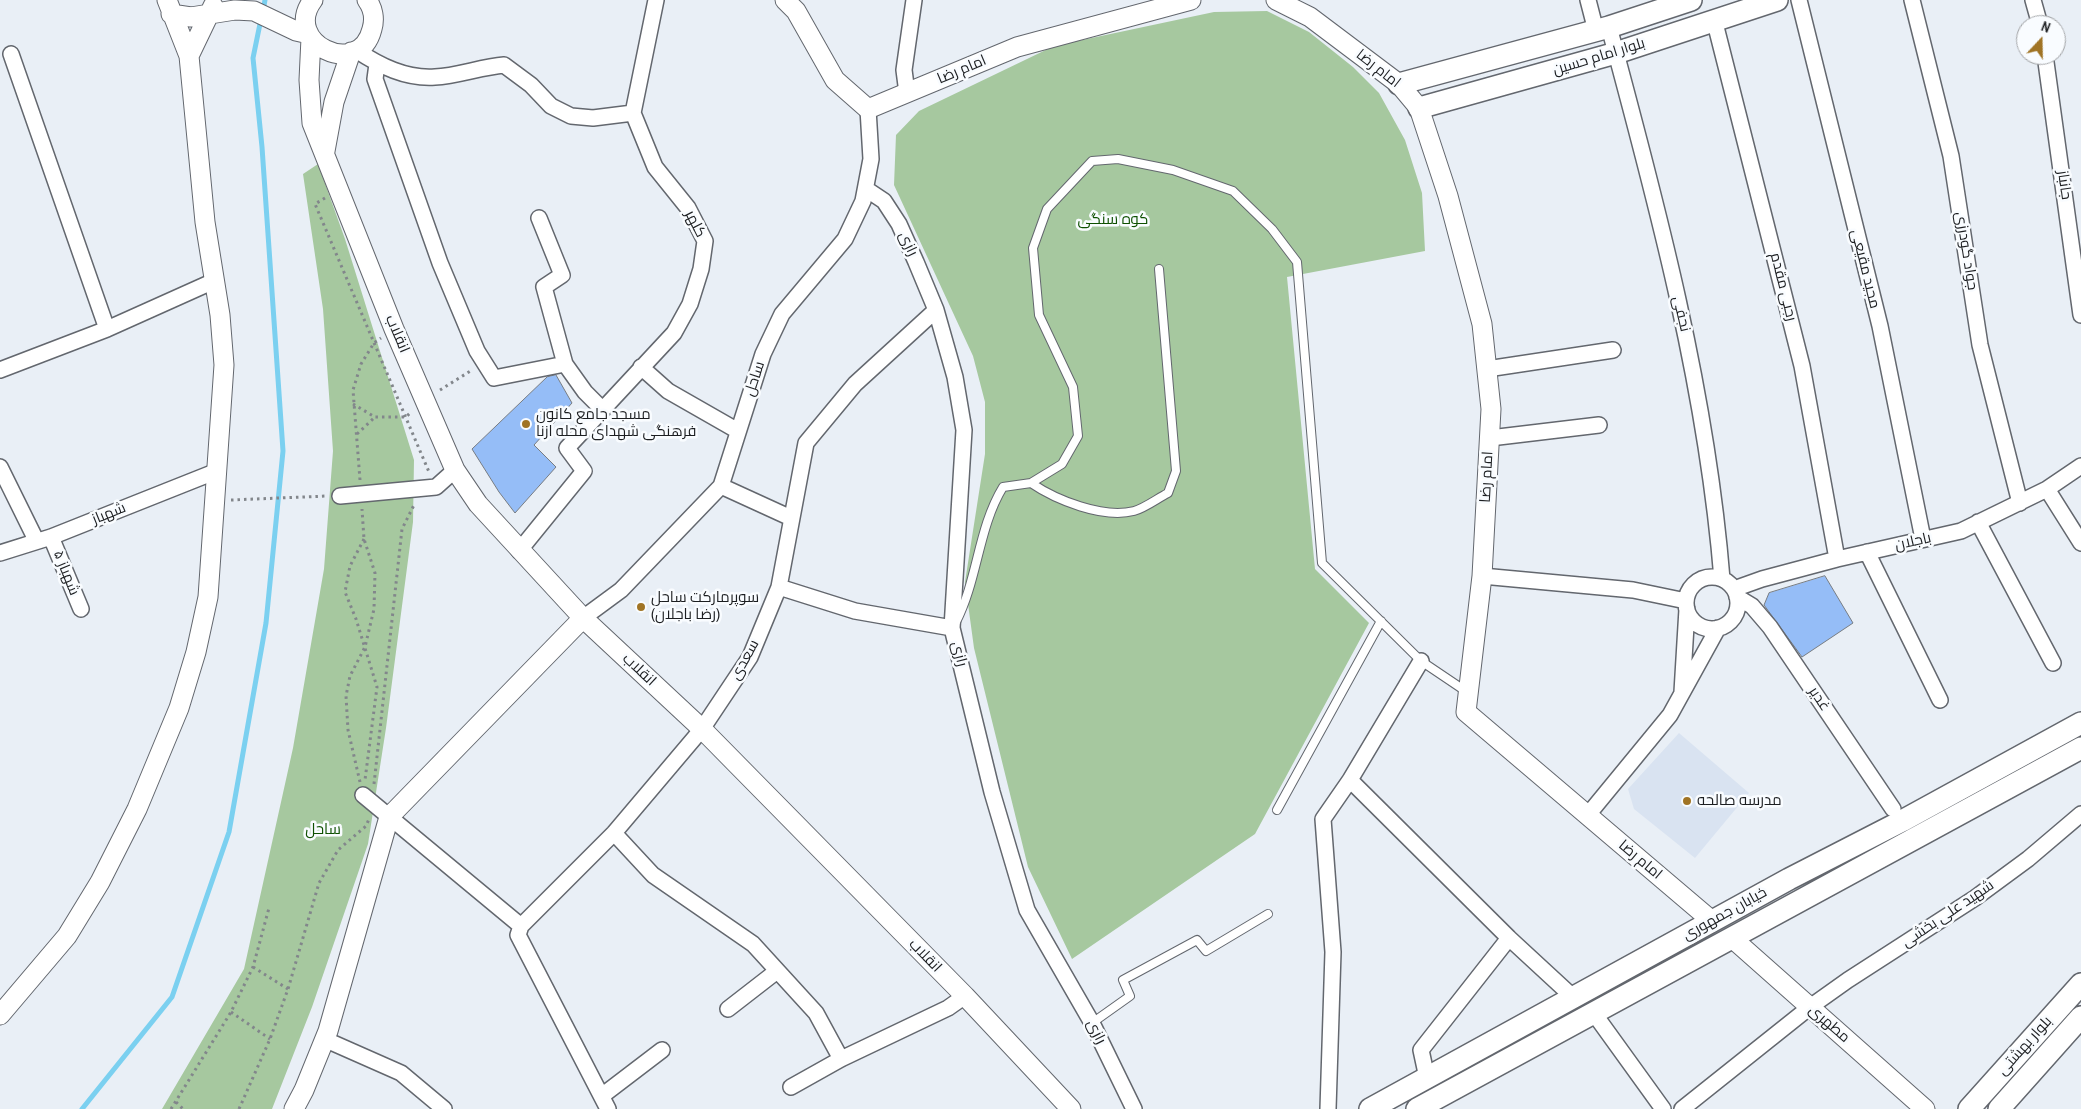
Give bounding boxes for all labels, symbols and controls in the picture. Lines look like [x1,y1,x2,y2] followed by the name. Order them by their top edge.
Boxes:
[2016,15,2066,65] north arrow
[2039,17,2053,37] text: N
[1551,34,1647,80] street label: بلوار امام حسین
[1352,46,1404,92] street label: امام رضا
[935,52,989,88] street label: امام رضا
[2053,169,2075,201] street label: جانباز
[681,207,709,241] street label: کلهر
[1078,211,1148,229] park label: کوه سنگی
[1951,211,1981,291] street label: جواد گودرزی
[1846,228,1884,310] street label: مجید مقیعی
[894,229,922,259] street label: رازی
[1766,251,1800,323] street label: رجبی مقدم
[1668,294,1694,334] street label: نجفی
[381,312,413,356] street label: انقلاب
[741,359,769,399] street label: ساحل
[536,406,696,441] place label: مسجد جامع کانون فرهنگی شهدای محله ازنا
[520,418,532,430] marker: مسجد جامع کانون فرهنگی شهدای محله ازنا
[1477,451,1497,503] street label: امام رضا
[89,499,129,529] street label: شهباز
[1893,529,1933,555] street label: باجلان
[49,548,83,598] street label: شهباز ۵
[651,589,759,624] place label: سوپرمارکت ساحل (رضا باجلان)
[635,601,647,613] marker: سوپرمارکت ساحل (رضا باجلان)
[727,637,763,683] street label: سعدی
[947,640,971,668] street label: رازی
[618,650,660,690] street label: انقلاب
[1804,683,1834,715] street label: غدیر
[1697,792,1782,810] place label: مدرسه صالحه
[1681,795,1693,807] marker: مدرسه صالحه
[305,821,341,839] park label: ساحل
[1614,837,1666,883] street label: امام رضا
[1898,876,1998,952] street label: شهید علی بخشی
[1680,883,1770,945] street label: خیابان جمهوری
[905,936,945,976] street label: انقلاب
[1805,1001,1853,1047] street label: مطهری
[1994,1013,2056,1079] street label: بلوار بهشتی
[1082,1017,1110,1047] street label: رازی

